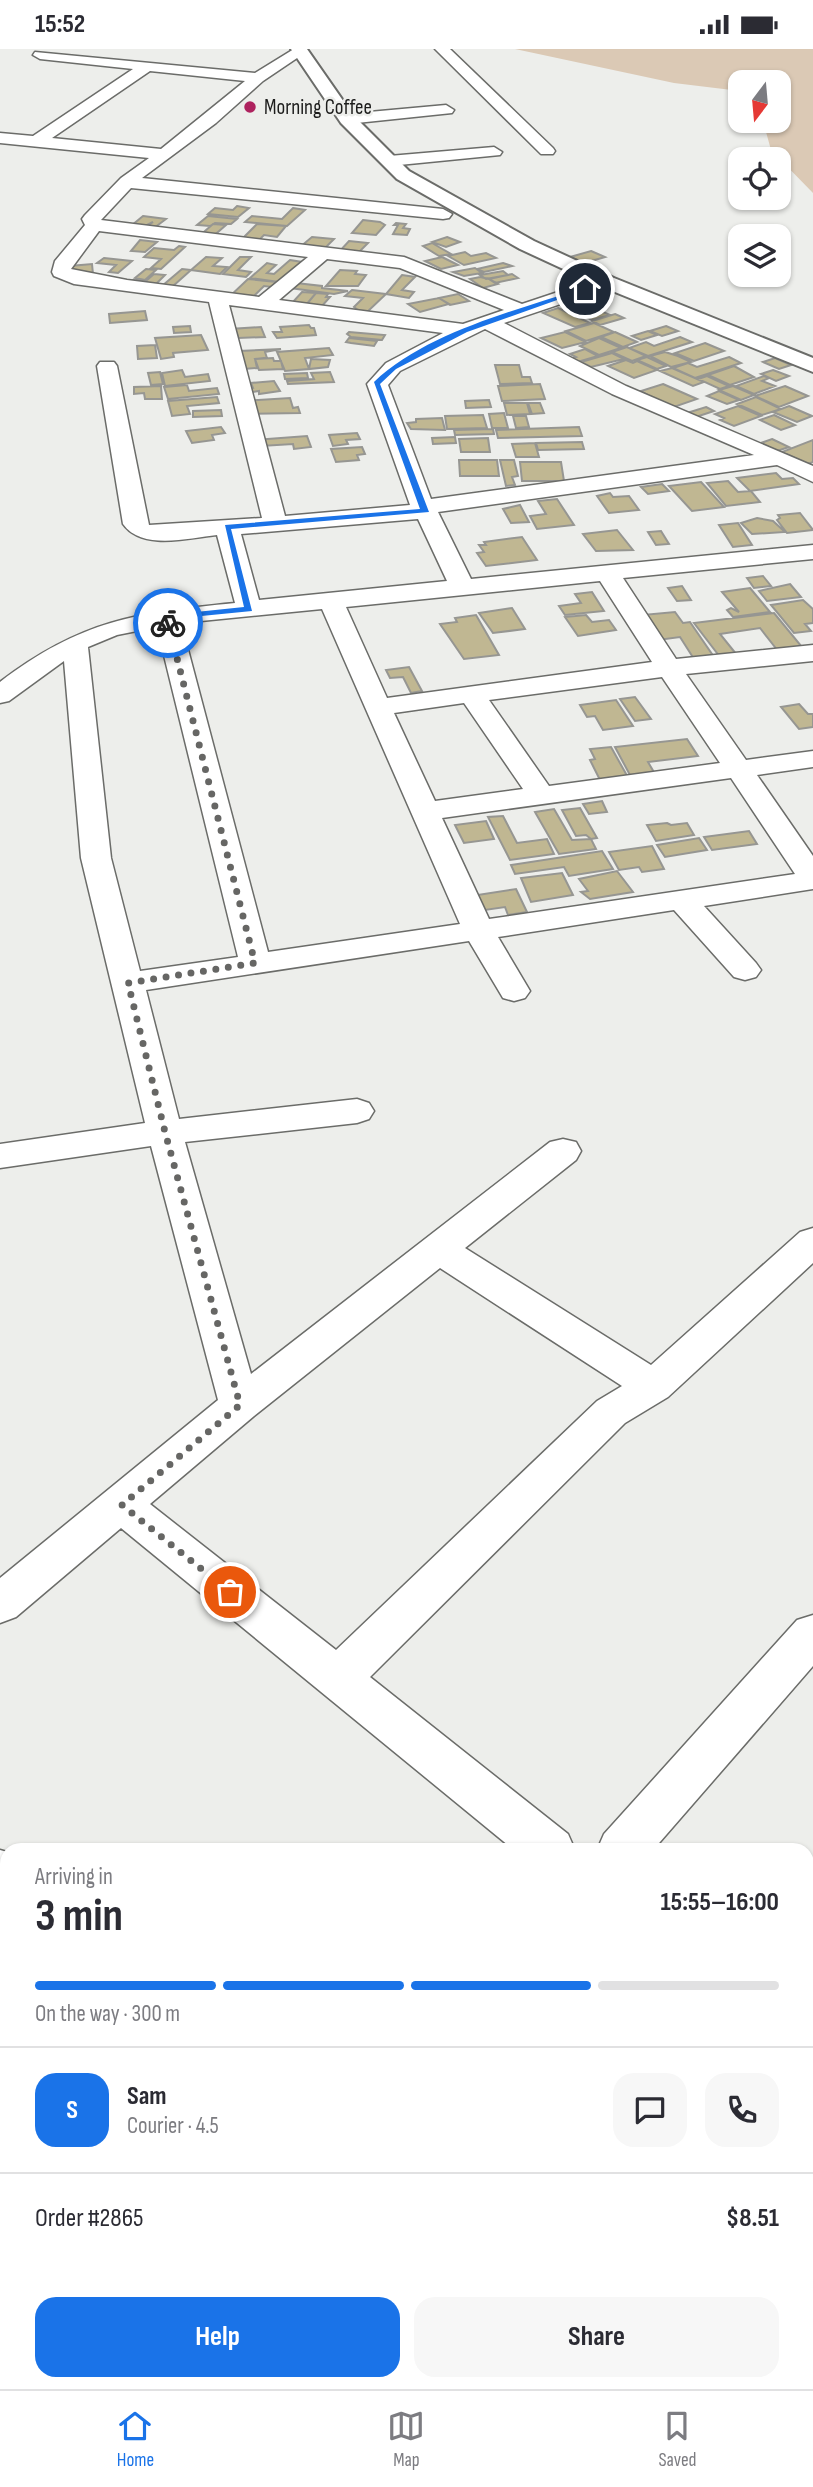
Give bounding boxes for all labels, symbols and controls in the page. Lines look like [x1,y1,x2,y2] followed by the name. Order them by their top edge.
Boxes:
[35,9,85,40] text: 15:52
[728,70,791,133] north arrow
[728,70,791,287] map controls
[264,95,372,120] place label: Morning Coffee
[242,99,258,115] marker: Morning Coffee
[728,147,791,210] button: locate
[728,224,791,287] button: layers
[555,259,615,319] pin
[566,270,604,308] icon: home
[133,588,203,658] courier
[149,604,187,642] icon: bike
[200,1562,260,1622] pin
[211,1573,249,1611] icon: bag
[35,1863,113,1891] text: Arriving in
[661,1887,779,1918] text: 15:55–16:00
[35,1889,123,1944] text: 3 min
[35,2000,180,2028] text: On the way · 300 m
[613,2073,687,2147] button: chat
[705,2073,779,2147] button: phone
[127,2081,167,2112] text: Sam
[66,2095,78,2126] text: S
[127,2112,219,2140] text: Courier · 4.5
[35,2203,144,2234] text: Order #2865
[726,2203,779,2234] text: $8.51
[35,2297,400,2377] button: Help
[414,2297,779,2377] button: Share
[116,2407,154,2472] tab: Home
[387,2407,425,2472] tab: Map
[658,2407,697,2472] tab: Saved

